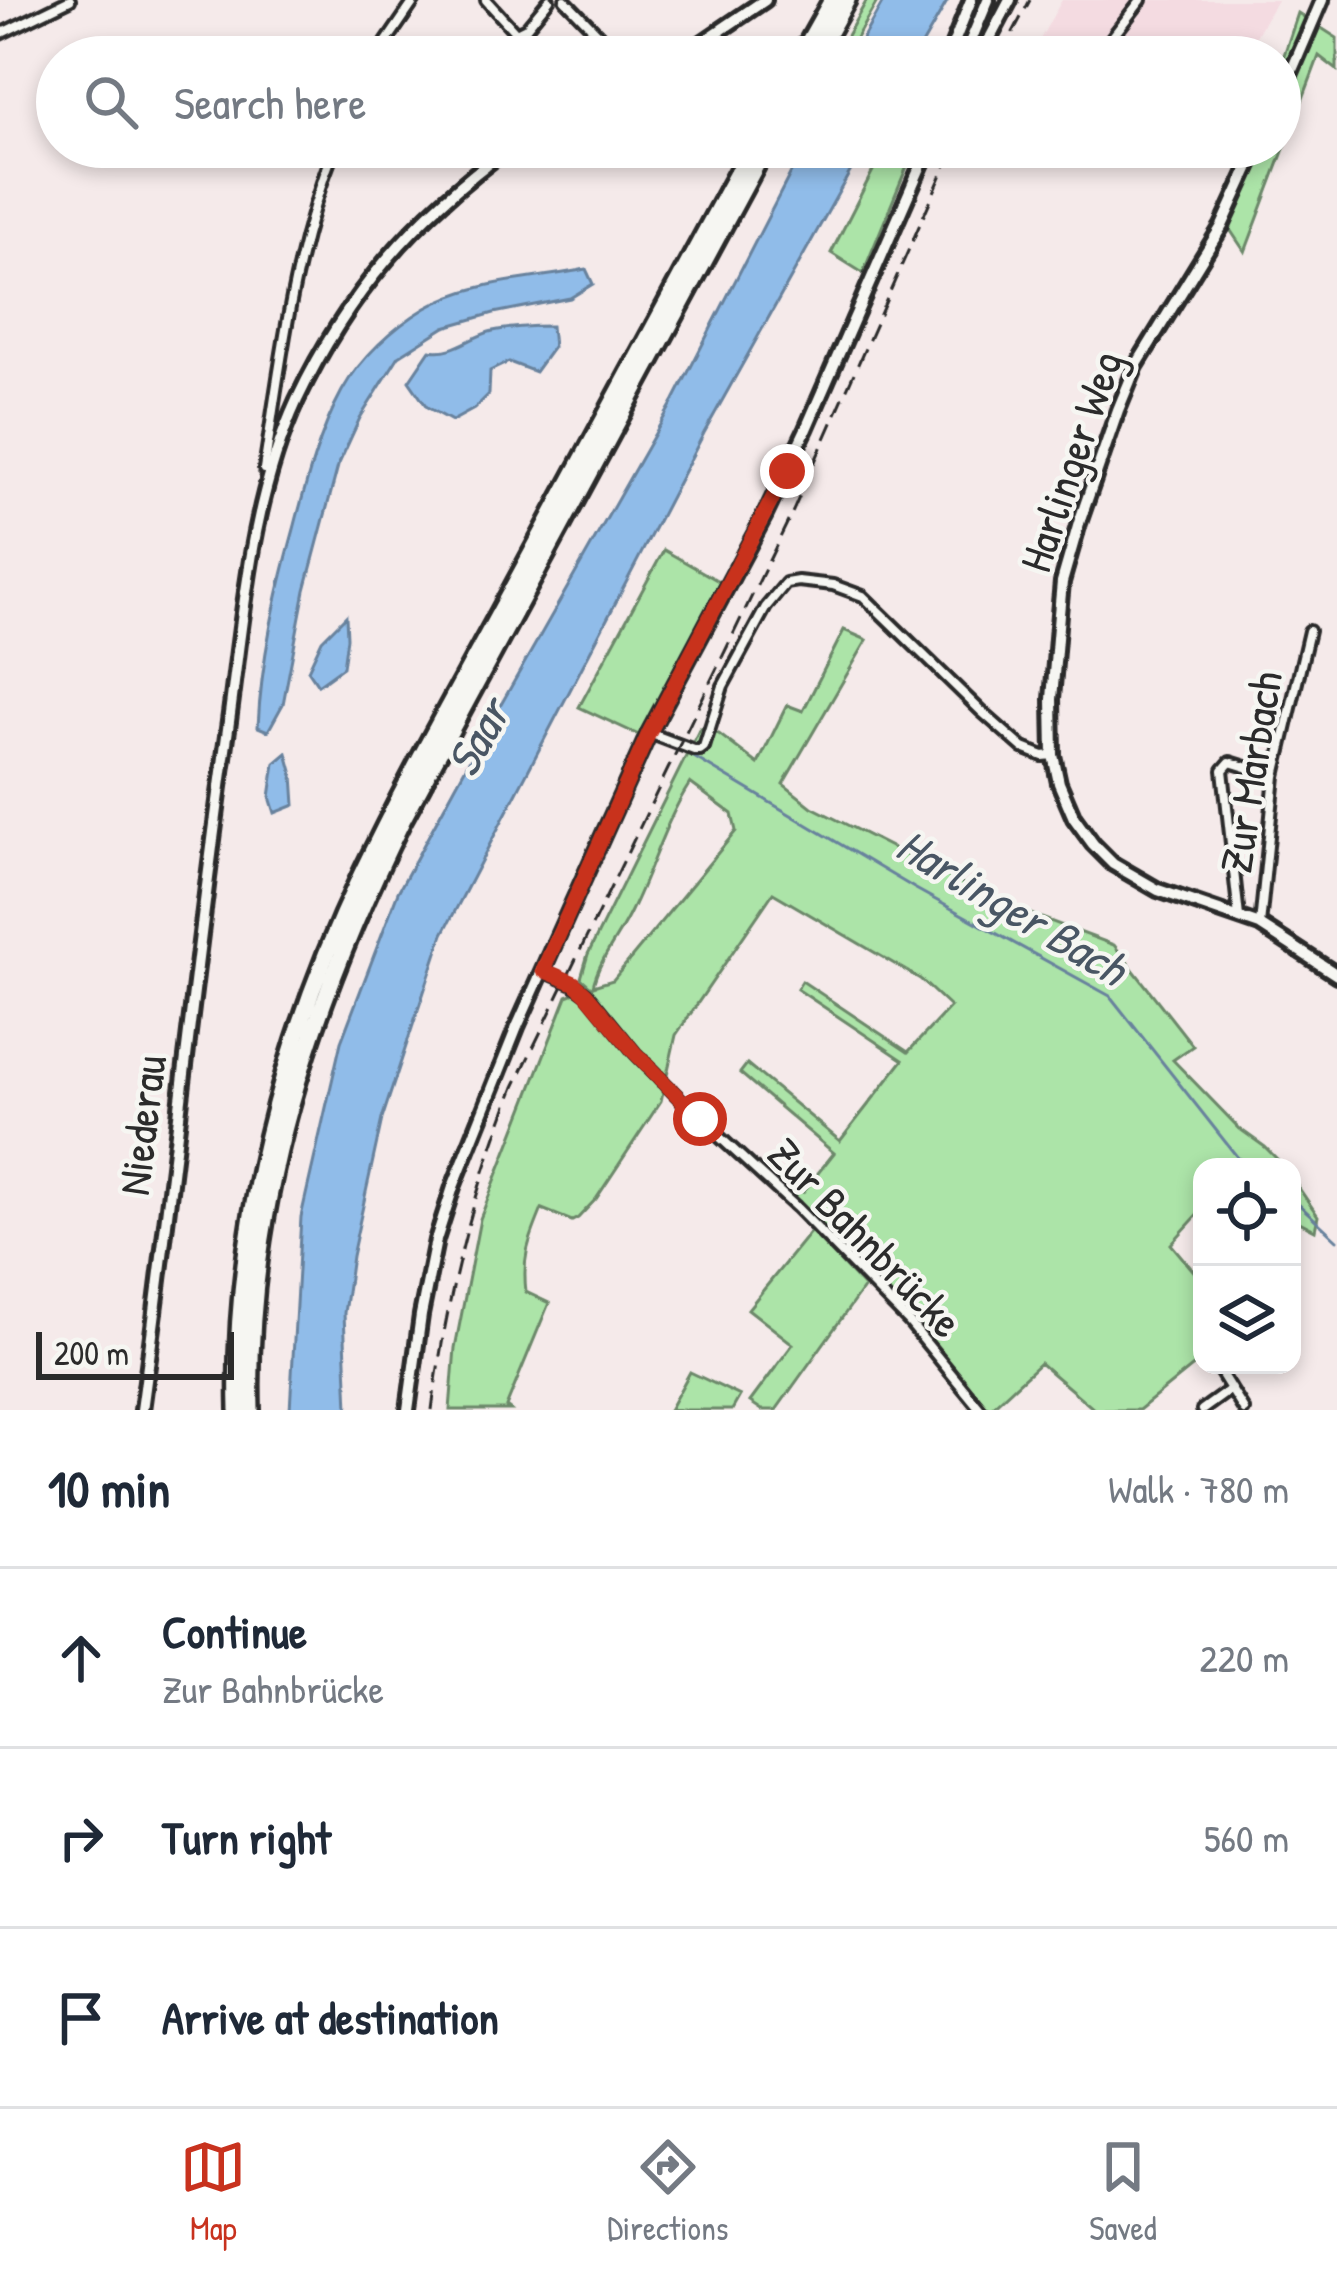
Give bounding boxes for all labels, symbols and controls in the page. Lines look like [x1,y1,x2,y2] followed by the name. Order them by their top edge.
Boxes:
[36,36,1301,168] search box
[78,69,144,135] icon: search
[174,72,366,133] text: Search here
[1004,342,1136,580] street label: Harlinger Weg
[760,444,814,498] route end
[1204,667,1296,877] street label: Zur Marbach
[430,682,527,787] water label: Saar
[885,812,1141,1001] water label: Harlinger Bach
[102,1052,180,1198] street label: Niederau
[673,1092,727,1146] route start
[755,1124,977,1350] street label: Zur Bahnbrücke
[1193,1158,1301,1374] map controls
[1193,1158,1301,1266] button: locate
[1193,1266,1301,1374] button: layers
[36,1326,234,1379] scale bar
[54,1331,129,1375] text: 200 m
[48,1454,170,1523] text: 10 min
[1108,1462,1289,1515] text: Walk · 780 m
[162,1601,307,1662] text: Continue
[48,1625,114,1691] icon: ahead
[1200,1631,1289,1684] text: 220 m
[162,1662,384,1715] text: Zur Bahnbrücke
[48,1805,114,1871] icon: right
[162,1807,331,1868] text: Turn right
[1204,1811,1289,1864] text: 560 m
[48,1985,114,2051] icon: arrive
[162,1987,499,2048] text: Arrive at destination
[180,2134,246,2250] tab: Map
[607,2134,729,2250] tab: Directions
[1089,2134,1157,2250] tab: Saved

